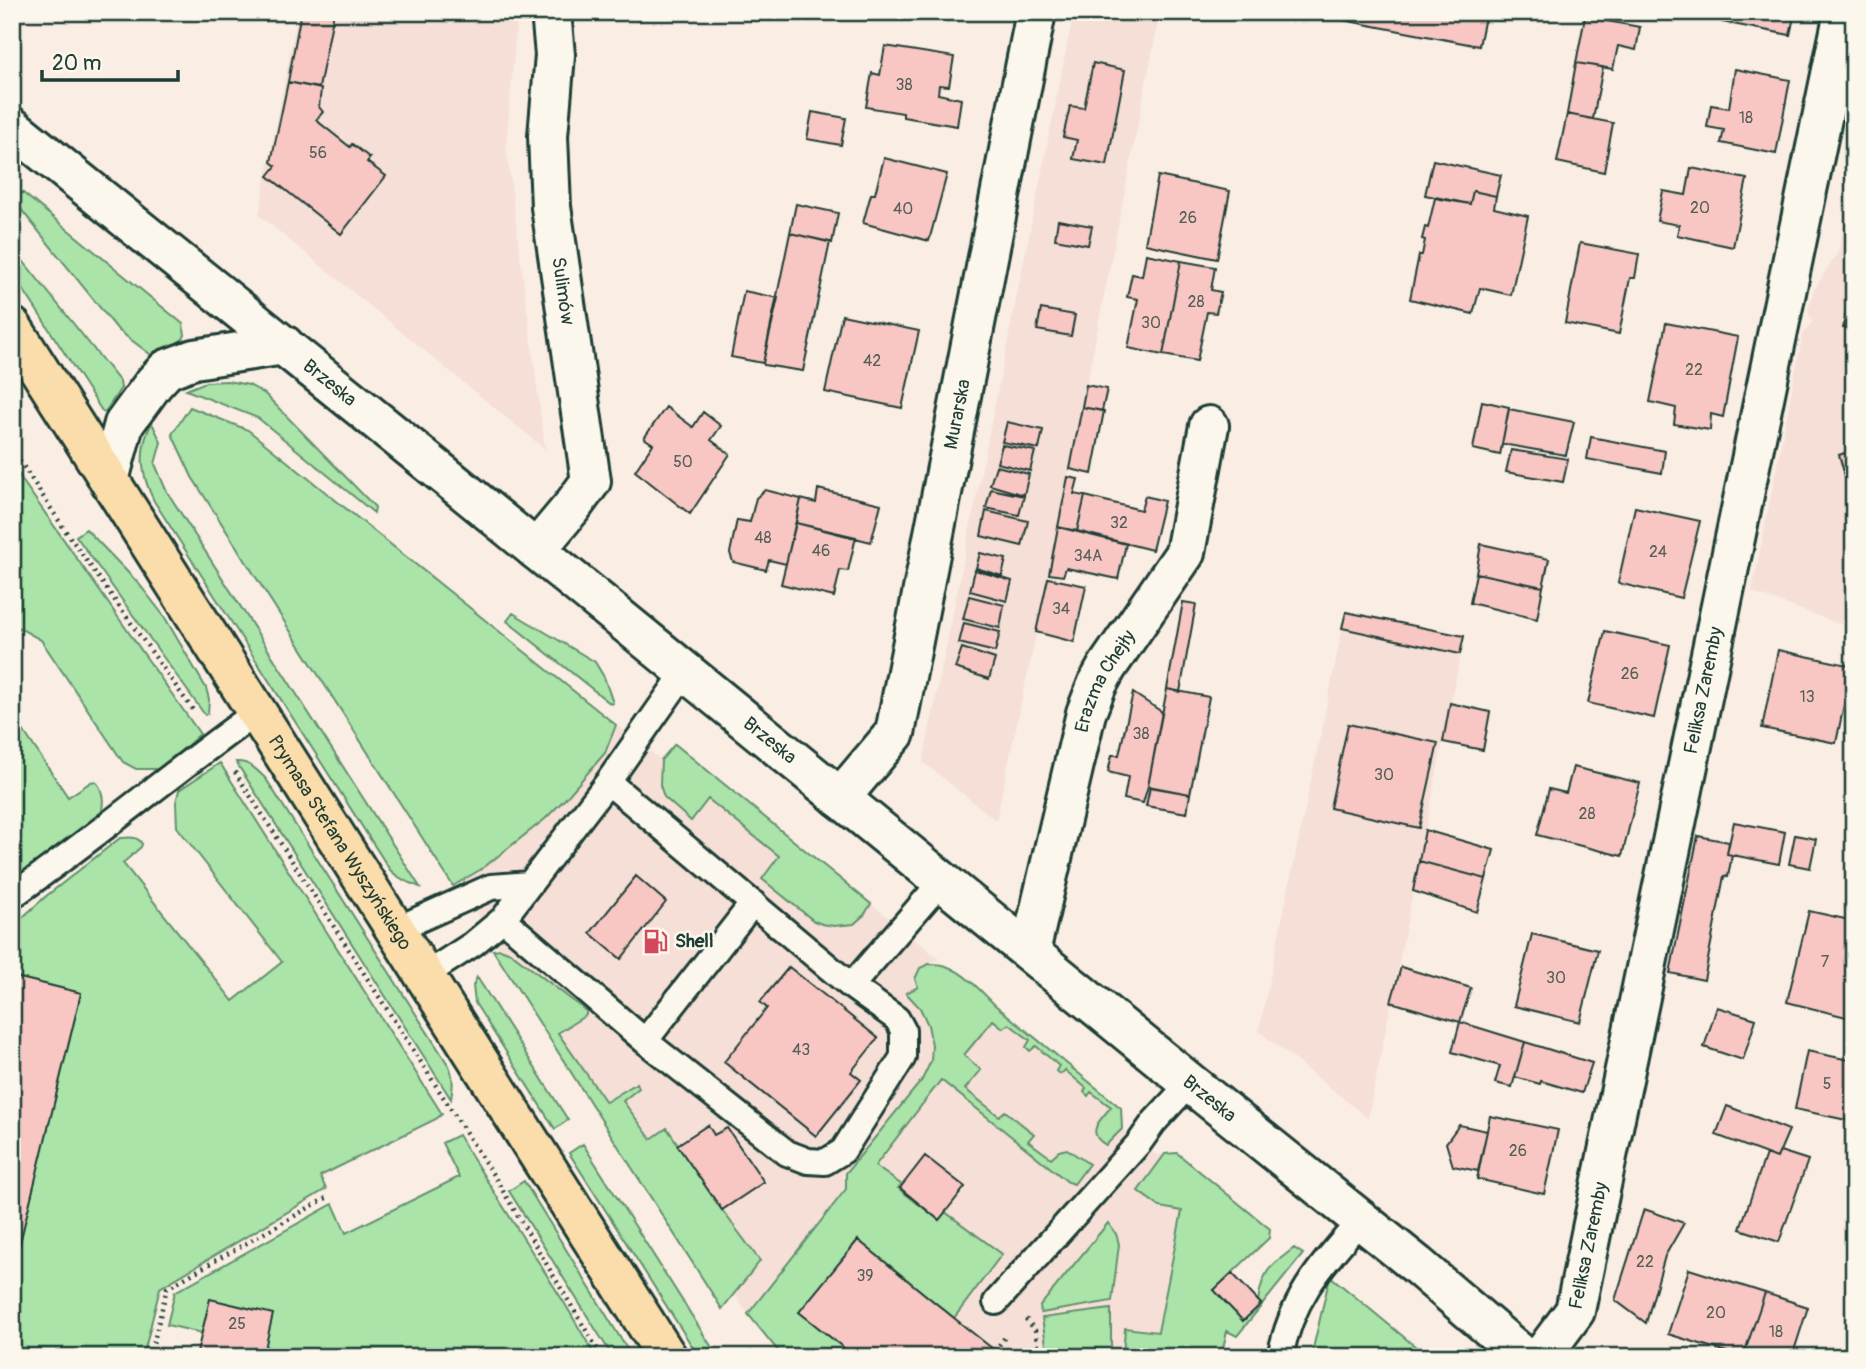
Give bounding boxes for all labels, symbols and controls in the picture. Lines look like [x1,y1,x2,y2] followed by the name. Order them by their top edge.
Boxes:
[42,38,178,82] scale bar
[52,50,101,77] text: 20 m
[896,75,913,95] house number: 38
[1739,108,1753,128] house number: 18
[309,143,327,163] house number: 56
[1690,198,1710,218] house number: 20
[893,199,913,219] house number: 40
[1179,208,1197,228] house number: 26
[546,256,580,327] street label: Sulimów
[1187,292,1205,312] house number: 28
[1141,313,1161,333] house number: 30
[863,351,881,371] house number: 42
[298,354,362,412] street label: Brzeska
[1685,360,1703,380] house number: 22
[939,377,976,451] street label: Murarska
[673,452,693,472] house number: 50
[1110,513,1128,533] house number: 32
[754,528,772,548] house number: 48
[812,541,830,561] house number: 46
[1649,542,1667,562] house number: 24
[1074,546,1102,566] house number: 34A
[1052,599,1070,619] house number: 34
[1070,625,1141,735] street label: Erazma Chejły
[1679,625,1728,756] street label: Feliksa Zaremby
[1621,664,1639,684] house number: 26
[1799,687,1815,707] house number: 13
[738,712,802,769] street label: Brzeska
[1133,724,1150,744] house number: 38
[263,731,417,955] street label: Prymasa Stefana Wyszyńskiego
[1374,765,1394,785] house number: 30
[1578,804,1596,824] house number: 28
[641,927,669,955] fuel station icon: Shell
[675,929,713,953] place label: Shell
[1821,952,1830,972] house number: 7
[1546,968,1566,988] house number: 30
[792,1040,810,1060] house number: 43
[1178,1070,1241,1127] street label: Brzeska
[1823,1074,1831,1094] house number: 5
[1509,1141,1527,1161] house number: 26
[1564,1180,1613,1311] street label: Feliksa Zaremby
[1636,1252,1654,1272] house number: 22
[856,1266,874,1286] house number: 39
[1706,1303,1726,1323] house number: 20
[228,1314,246,1334] house number: 25
[1769,1322,1783,1342] house number: 18

